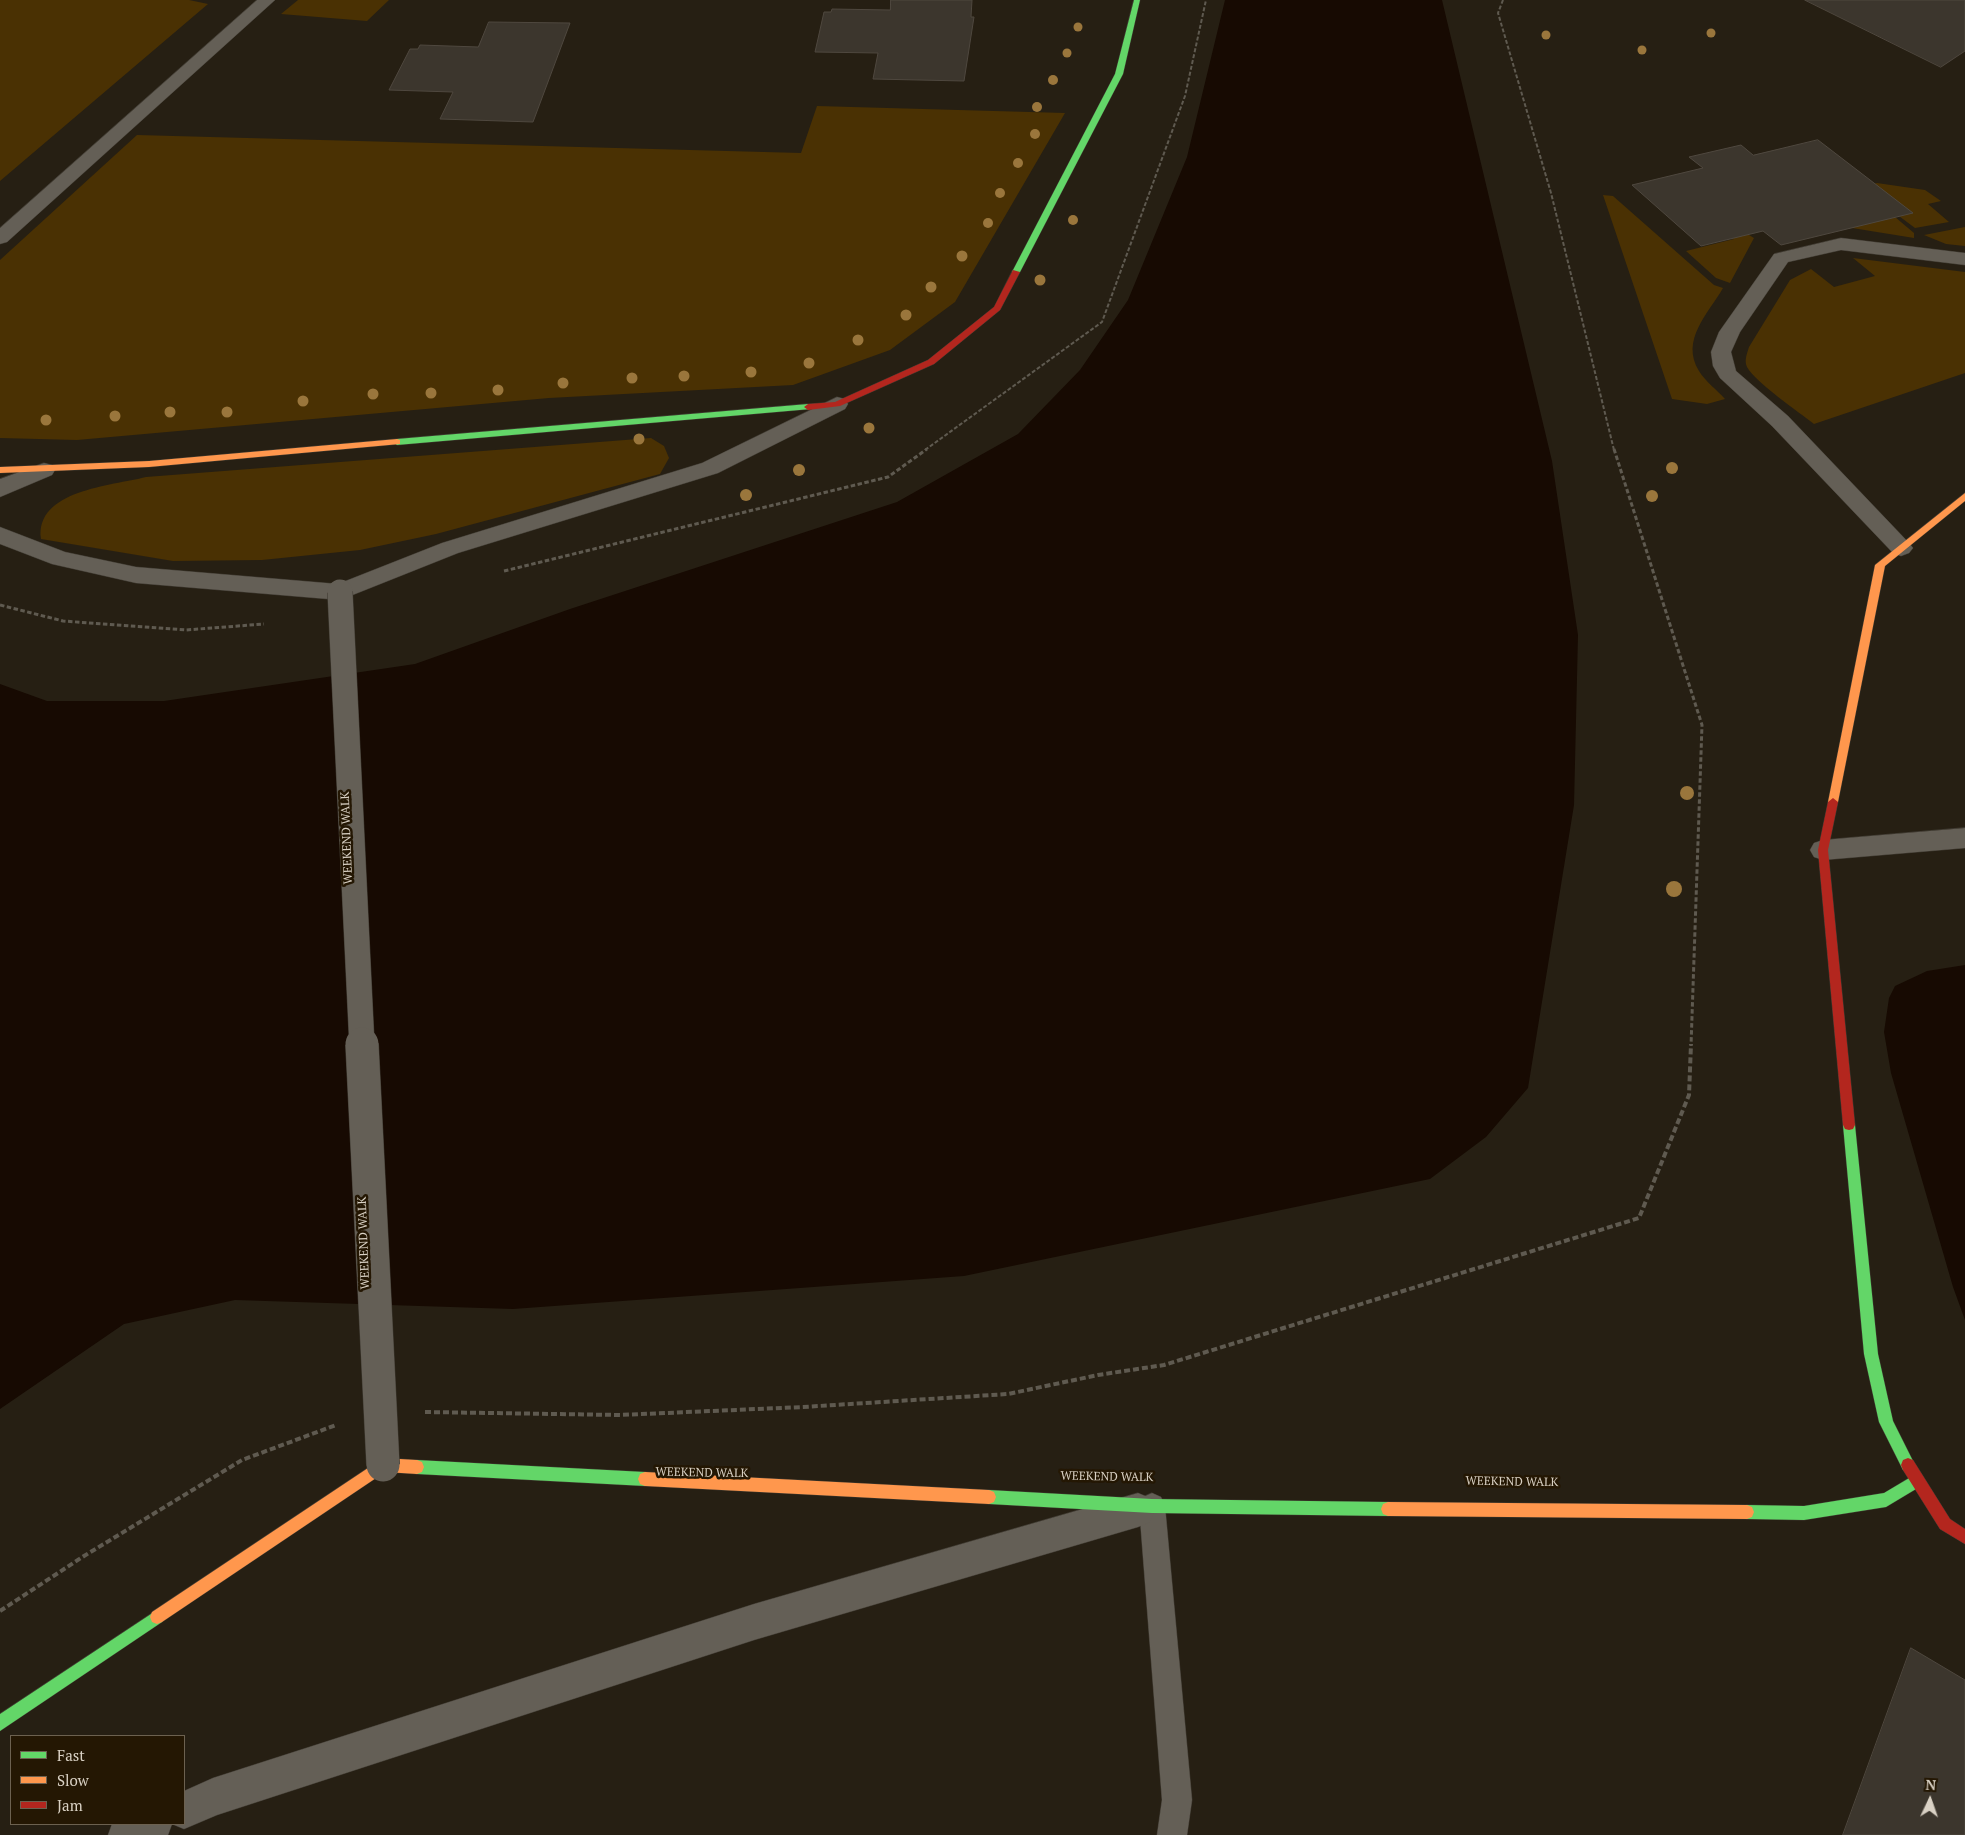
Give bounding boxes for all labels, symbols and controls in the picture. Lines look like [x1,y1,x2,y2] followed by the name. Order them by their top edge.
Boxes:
[338,791,356,885] street label: WEEKEND WALK
[355,1196,373,1290] street label: WEEKEND WALK
[656,1465,748,1481] street label: WEEKEND WALK
[1061,1469,1153,1485] street label: WEEKEND WALK
[1466,1474,1558,1490] street label: WEEKEND WALK
[10,1735,185,1825] legend
[57,1745,85,1765] text: Fast
[57,1770,89,1790] text: Slow
[1905,1775,1955,1825] north arrow
[1925,1775,1937,1794] text: N
[57,1795,83,1815] text: Jam

